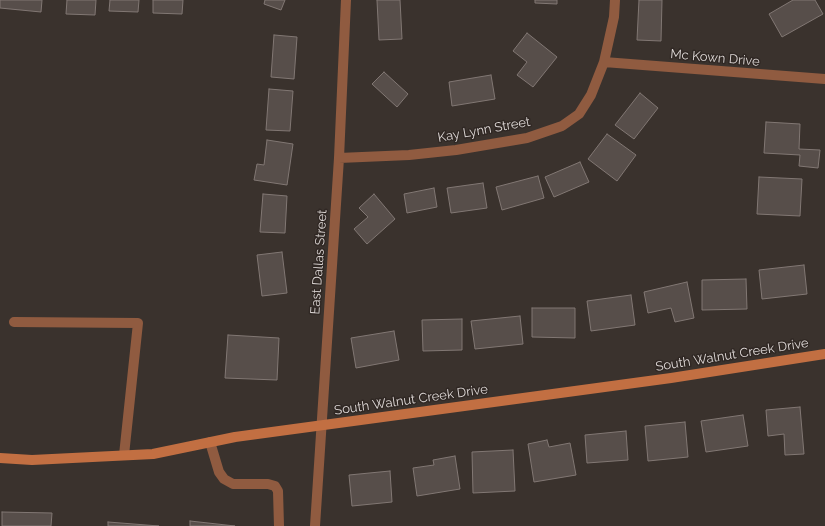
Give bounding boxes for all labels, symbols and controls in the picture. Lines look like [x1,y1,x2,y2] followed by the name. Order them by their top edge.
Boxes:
[670,46,760,70] street label: Mc Kown Drive
[437,114,531,146] street label: Kay Lynn Street
[308,209,330,315] street label: East Dallas Street
[654,335,810,375] street label: South Walnut Creek Drive
[333,381,489,419] street label: South Walnut Creek Drive

